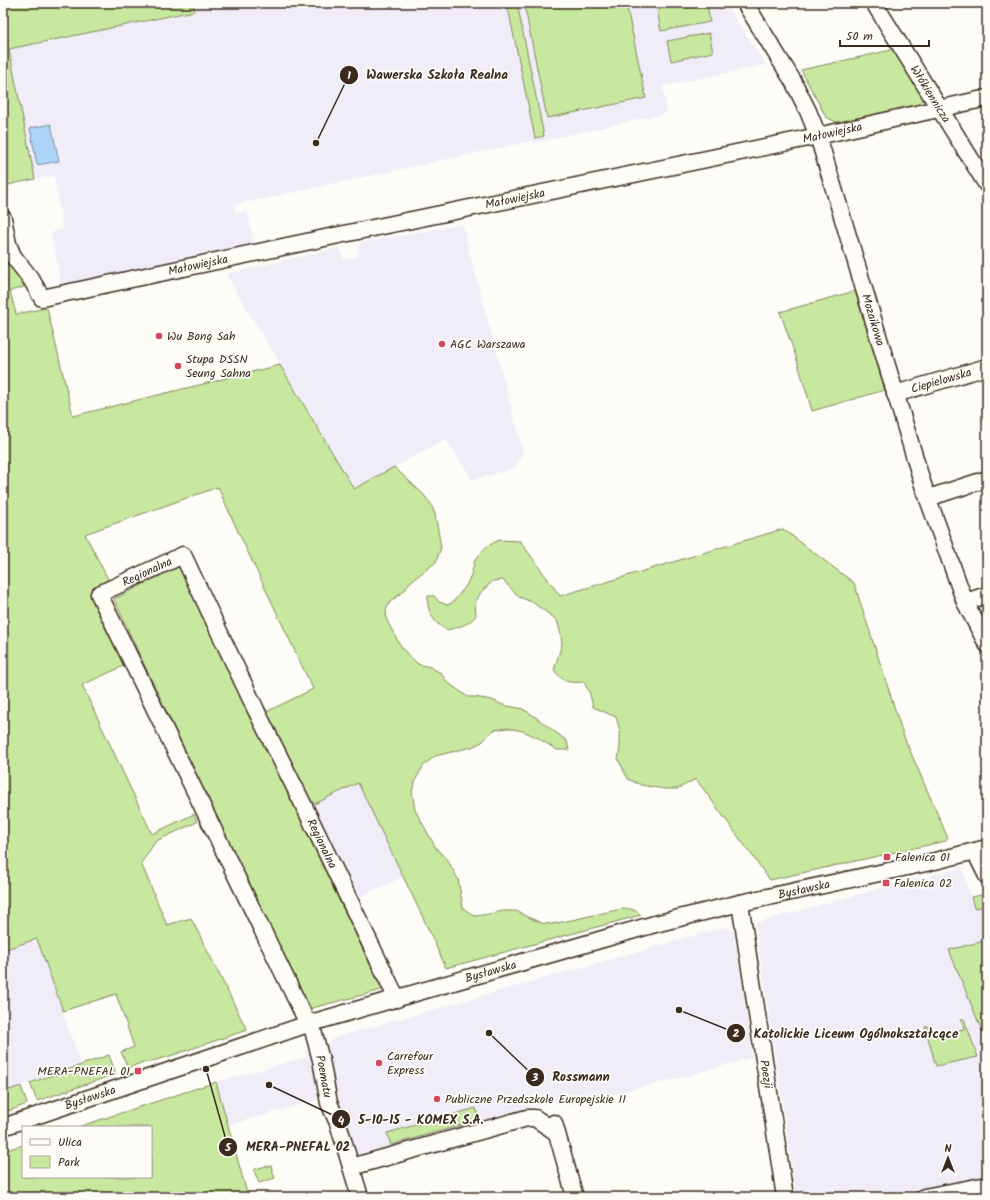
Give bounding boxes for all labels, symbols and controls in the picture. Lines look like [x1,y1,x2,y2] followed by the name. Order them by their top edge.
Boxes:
[840,22,929,48] scale bar
[846,27,873,46] text: 50 m
[339,62,516,87] callout: Wawerska Szkoła Realna
[905,62,955,127] street label: Włókiennicza
[366,65,508,86] text: Wawerska Szkoła Realna
[347,66,351,85] text: 1
[801,117,864,149] street label: Małowiejska
[483,184,547,215] street label: Małowiejska
[166,250,230,281] street label: Małowiejska
[856,292,890,349] street label: Mozaikowa
[167,327,235,346] place label: Wu Bong Sah
[154,331,164,341] marker: Wu Bong Sah
[450,335,526,354] place label: AGC Warszawa
[437,339,447,349] marker: AGC Warszawa
[186,350,251,383] place label: Stupa DSSN Seung Sahna
[173,361,183,371] marker: Stupa DSSN Seung Sahna
[909,363,974,399] street label: Ciepielowska
[119,552,176,592] street label: Regionalna
[301,816,342,872] street label: Regionalna
[895,848,950,867] place label: Falenica 01
[882,852,892,862] marker: Falenica 01
[894,874,952,893] place label: Falenica 02
[776,875,832,905] street label: Bysławska
[881,878,891,888] marker: Falenica 02
[463,955,519,988] street label: Bysławska
[726,1020,966,1045] callout: Katolickie Liceum Ogólnokształcące
[733,1024,740,1043] text: 2
[754,1024,959,1045] text: Katolickie Liceum Ogólnokształcące
[387,1047,434,1080] place label: Carrefour Express
[310,1053,337,1100] street label: Poematu
[374,1058,384,1068] marker: Carrefour Express
[754,1059,777,1091] street label: Poezji
[37,1062,130,1081] place label: MERA-PNEFAL 01
[525,1064,618,1089] callout: Rossmann
[133,1066,143,1076] marker: MERA-PNEFAL 01
[552,1067,610,1088] text: Rossmann
[531,1068,539,1087] text: 3
[62,1080,119,1116] street label: Bysławska
[445,1090,626,1109] place label: Publiczne Przedszkole Europejskie II
[432,1094,442,1104] marker: Publiczne Przedszkole Europejskie II
[331,1107,492,1132] callout: 5-10-15 - KOMEX S.A.
[357,1110,484,1131] text: 5-10-15 - KOMEX S.A.
[338,1111,345,1130] text: 4
[22,1126,152,1178] legend
[58,1133,82,1152] text: Ulica
[218,1134,358,1159] callout: MERA-PNEFAL 02
[246,1137,350,1158] text: MERA-PNEFAL 02
[224,1138,232,1157] text: 5
[928,1138,968,1178] north arrow
[945,1140,952,1158] text: N
[58,1153,80,1172] text: Park

